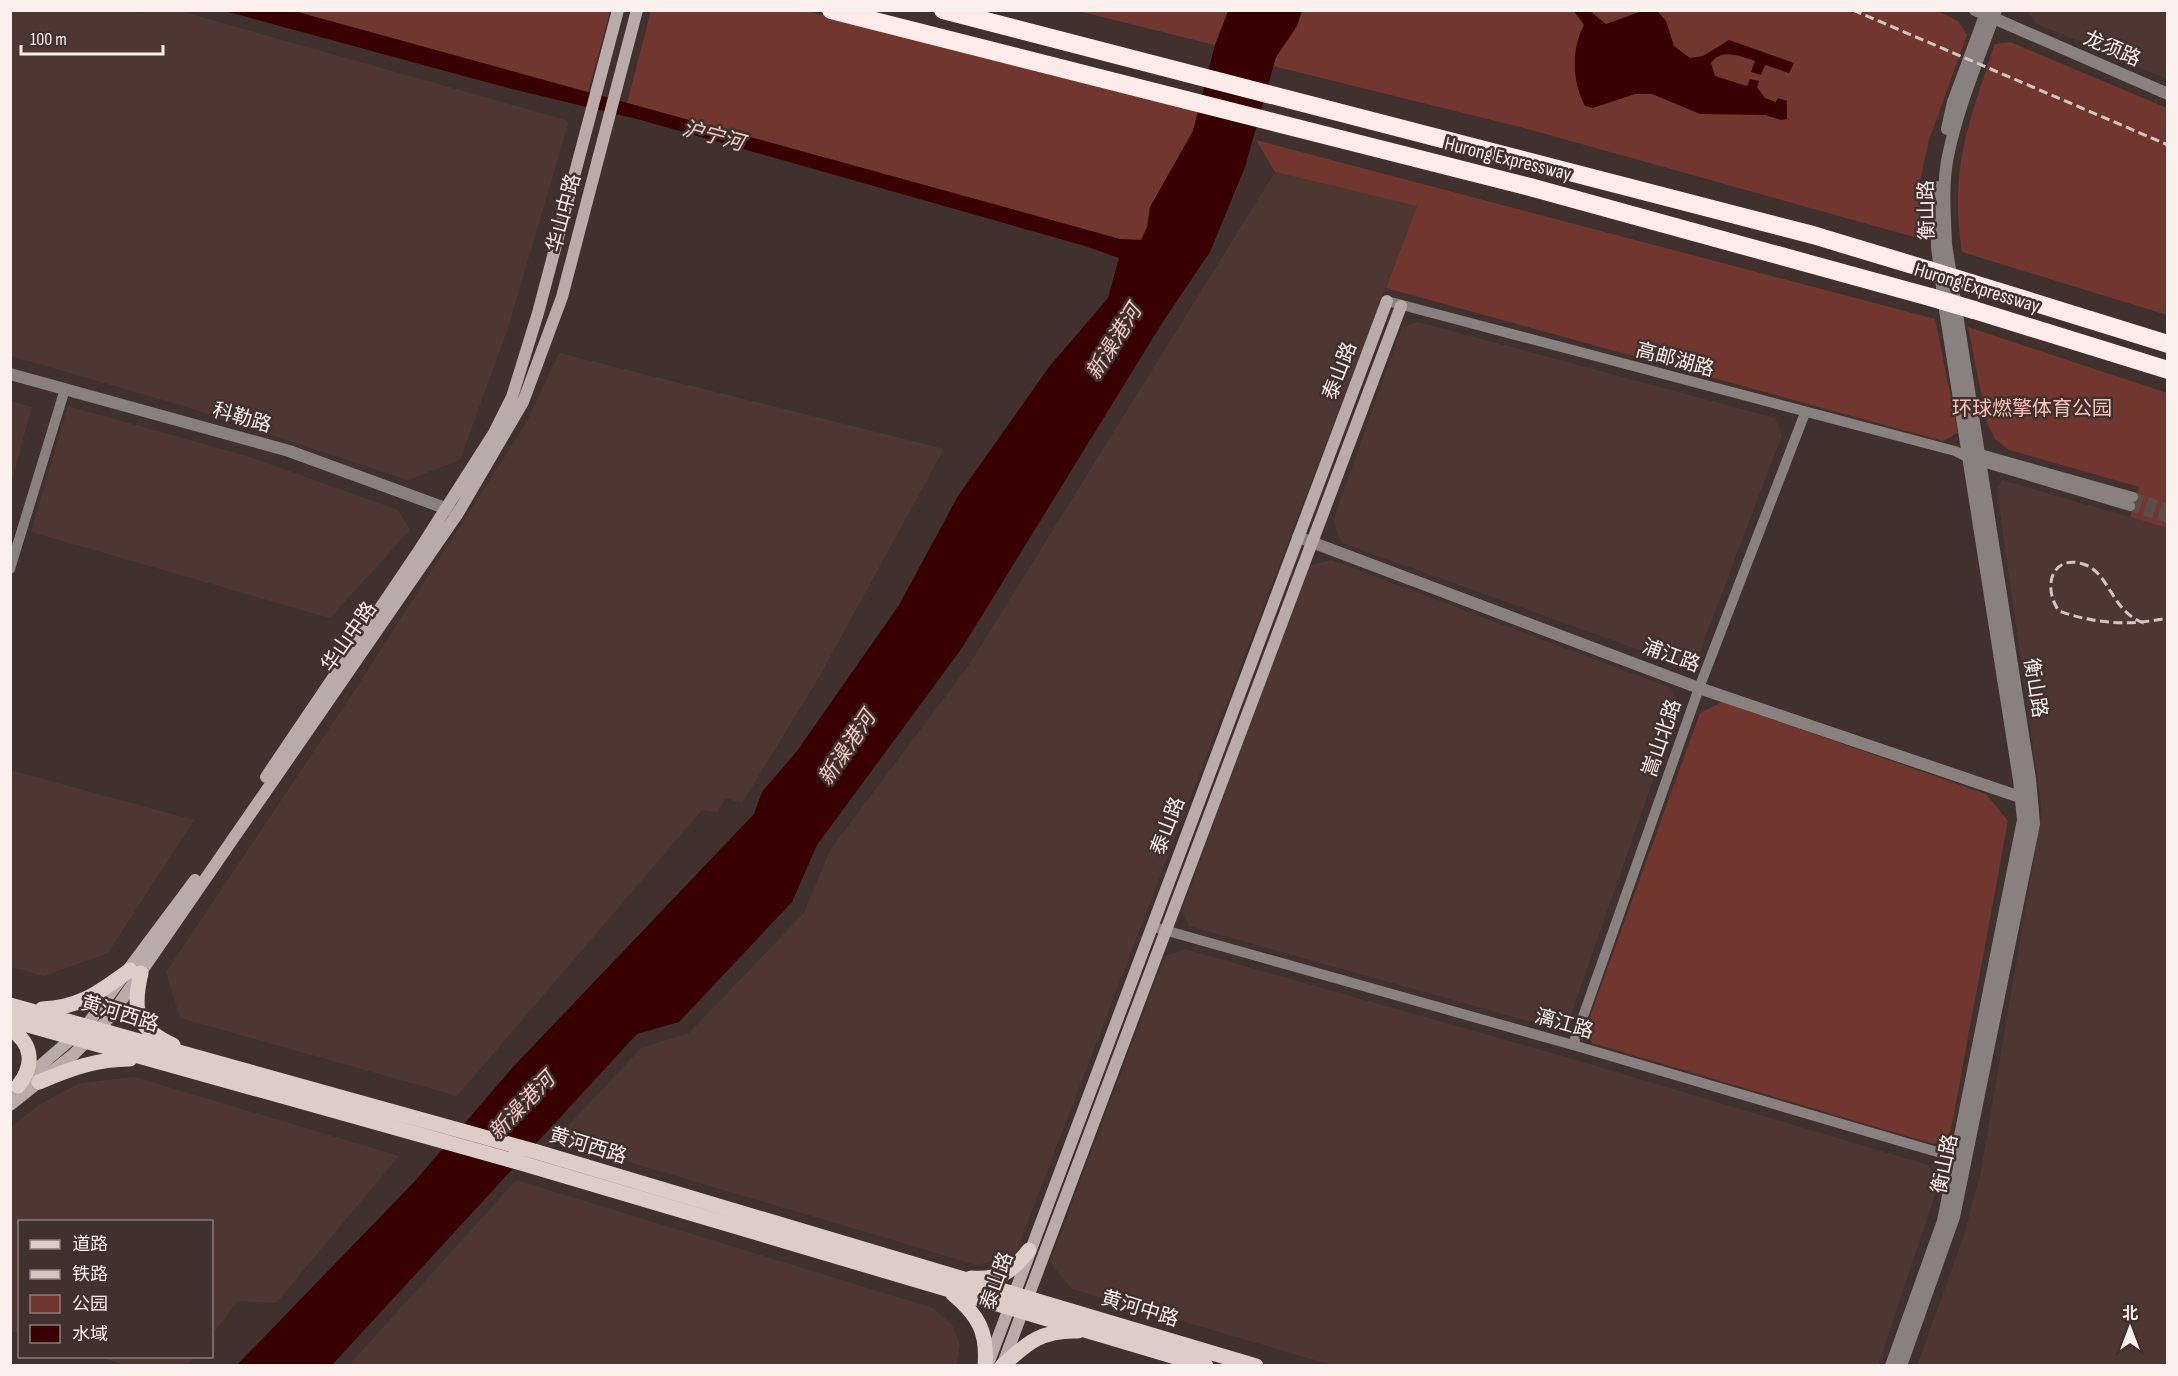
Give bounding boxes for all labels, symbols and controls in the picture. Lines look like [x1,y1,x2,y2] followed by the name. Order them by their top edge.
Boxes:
[21,18,164,56] scale bar
[2080,26,2144,72] street label: 龙须路
[30,29,67,50] text: 100 m
[679,116,751,157] water label: 沪宁河
[1442,132,1574,186] street label: Hurong Expressway
[542,171,586,255] street label: 华山中路
[1914,180,1940,240] street label: 衡山路
[1911,258,2043,319] street label: Hurong Expressway
[1081,296,1149,384] water label: 新澡港河
[1633,338,1717,382] street label: 高邮湖路
[1318,339,1362,403] street label: 泰山路
[1952,397,2112,421] park label: 环球燃擎体育公园
[210,398,274,438] street label: 科勒路
[316,597,382,677] street label: 华山中路
[1639,634,1703,678] street label: 浦江路
[2018,656,2052,720] street label: 衡山路
[1638,696,1686,780] street label: 嵩山北路
[813,703,883,790] water label: 新澡港河
[1146,794,1190,858] street label: 泰山路
[78,991,162,1037] street label: 黄河西路
[1532,1004,1596,1044] street label: 漓江路
[484,1064,563,1145] water label: 新澡港河
[546,1123,630,1169] street label: 黄河西路
[1927,1132,1963,1196] street label: 衡山路
[18,1220,213,1358] legend
[72,1234,108,1255] text: 道路
[975,1249,1019,1313] street label: 泰山路
[72,1264,108,1285] text: 铁路
[1098,1286,1182,1332] street label: 黄河中路
[72,1294,108,1315] text: 公园
[2100,1298,2160,1358] north arrow
[2122,1305,2138,1324] text: 北
[72,1324,108,1345] text: 水域

